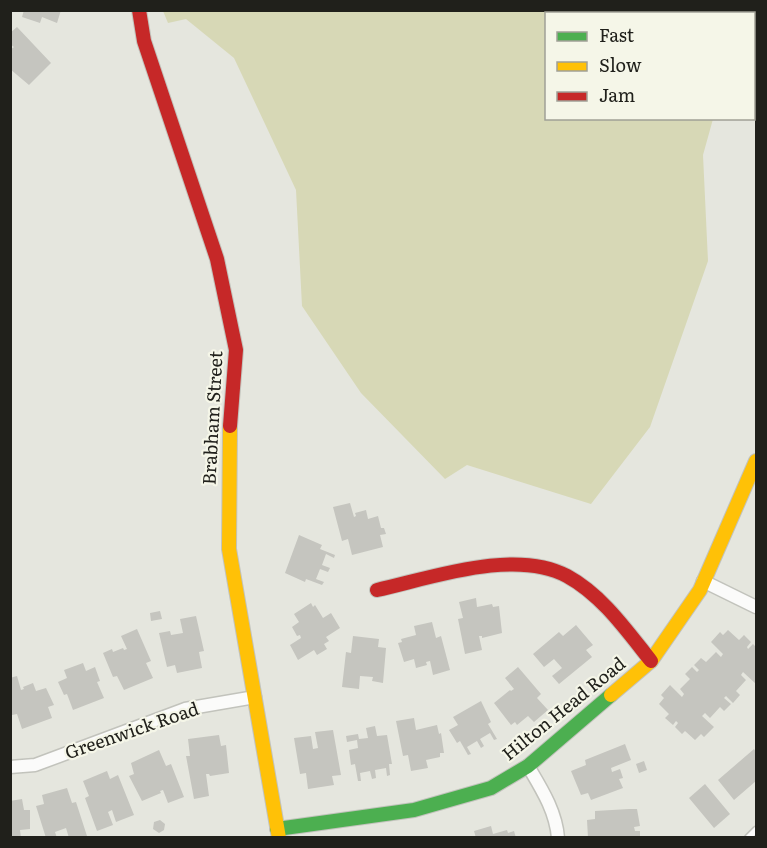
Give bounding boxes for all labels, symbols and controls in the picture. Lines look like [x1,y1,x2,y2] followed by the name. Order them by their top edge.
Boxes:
[545,12,755,120] legend
[599,21,635,48] text: Fast
[599,51,642,78] text: Slow
[599,81,635,108] text: Jam
[195,349,229,486] street label: Brabham Street
[495,649,631,766] street label: Hilton Head Road
[61,694,202,765] street label: Greenwick Road

